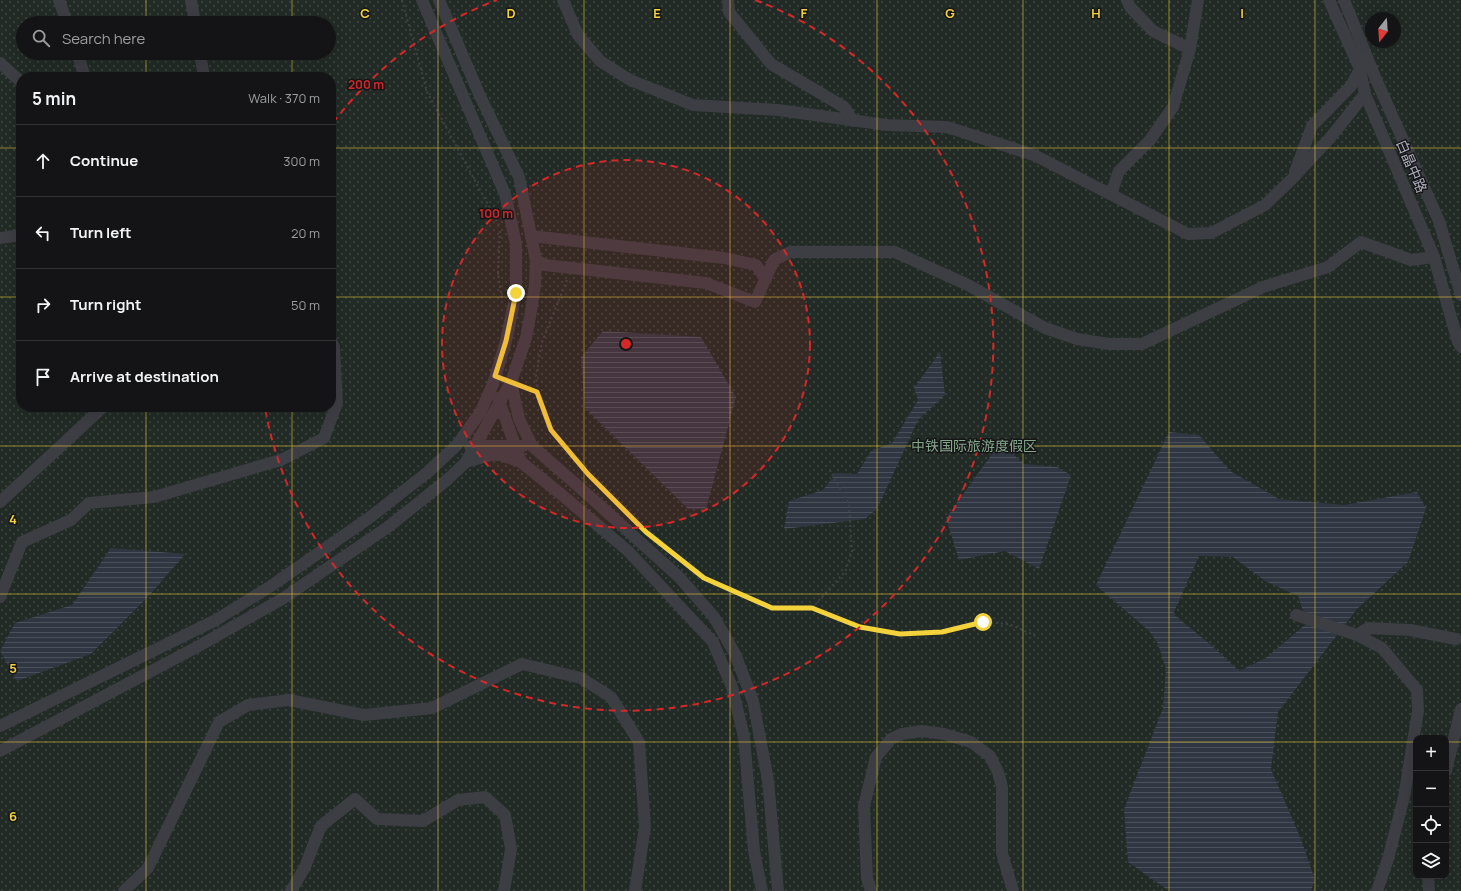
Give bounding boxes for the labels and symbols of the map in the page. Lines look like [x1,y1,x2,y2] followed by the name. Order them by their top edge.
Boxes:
[360,4,370,22] text: C
[506,4,516,22] text: D
[653,4,661,22] text: E
[801,4,808,22] text: F
[945,4,955,22] text: G
[1091,4,1101,22] text: H
[1240,4,1244,22] text: I
[1365,12,1401,48] north arrow
[348,76,384,93] text: 200 m
[1392,137,1432,195] street label: 白晶中路
[479,205,513,222] text: 100 m
[507,284,525,302] route end
[619,337,633,351] centre of rings
[911,436,1037,455] park label: 中铁国际旅游度假区
[9,510,17,528] text: 4
[974,613,992,631] route start
[9,659,17,677] text: 5
[9,807,17,825] text: 6

